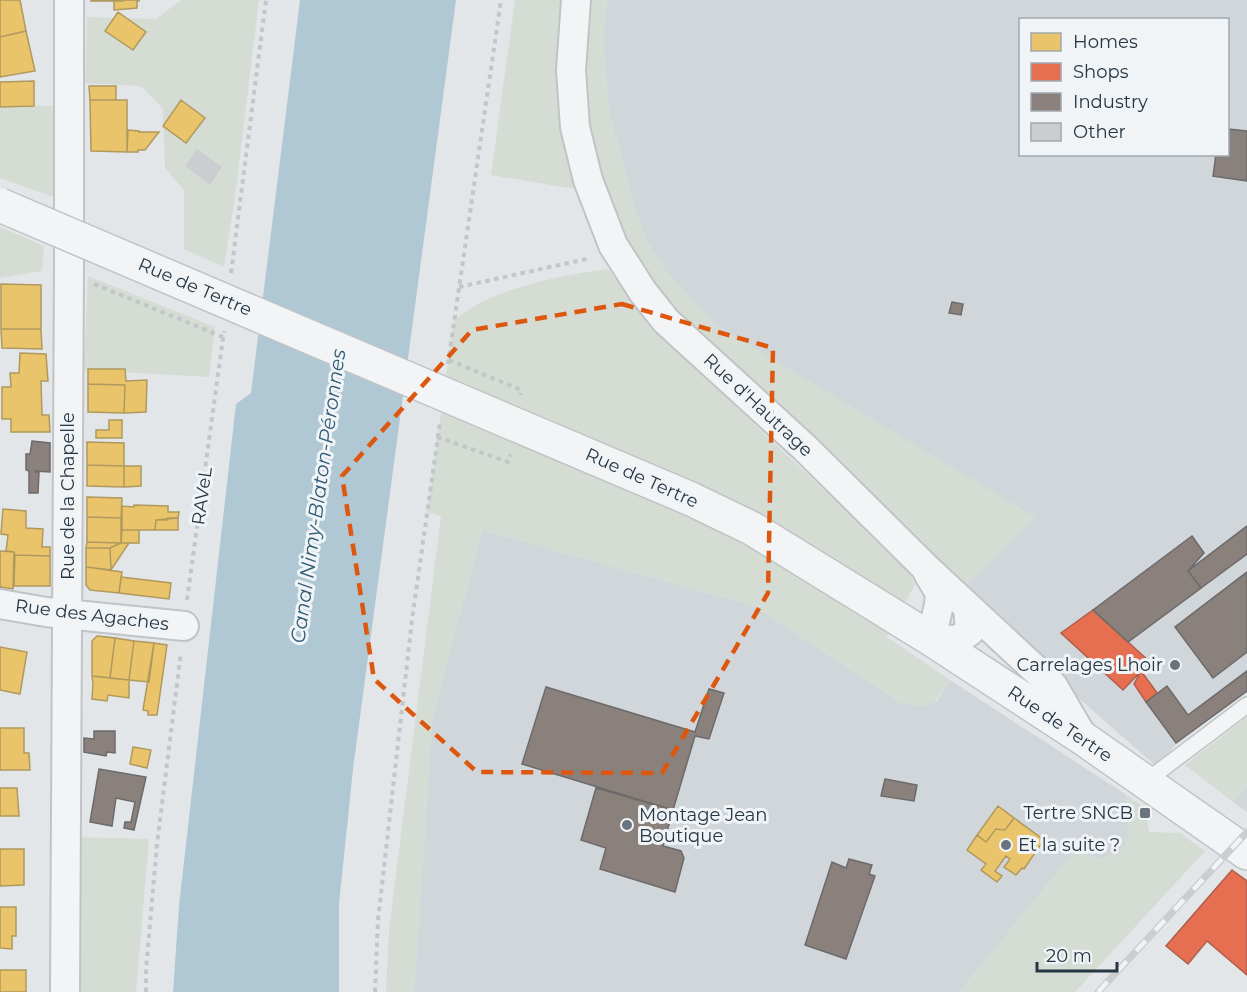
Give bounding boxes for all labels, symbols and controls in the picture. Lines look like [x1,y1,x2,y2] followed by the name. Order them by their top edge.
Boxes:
[1019,18,1229,156] legend
[1073,31,1138,53] text: Homes
[1073,61,1129,83] text: Shops
[1073,91,1148,113] text: Industry
[1073,121,1126,143] text: Other
[135,253,255,321] street label: Rue de Tertre
[285,347,351,645] water label: Canal Nimy-Blaton-Péronnes
[699,349,817,461] street label: Rue d'Hautrage
[57,412,79,580] street label: Rue de la Chapelle
[582,443,702,513] street label: Rue de Tertre
[187,465,217,526] street label: RAVeL
[14,595,170,635] street label: Rue des Agaches
[1017,654,1163,676] place label: Carrelages Lhoir
[1168,658,1182,672] marker: Carrelages Lhoir
[1004,681,1117,767] street label: Rue de Tertre
[1023,802,1133,824] place label: Tertre SNCB
[639,804,768,847] place label: Montage Jean Boutique
[1138,806,1152,820] marker: Tertre SNCB
[620,818,634,832] marker: Montage Jean Boutique
[1018,834,1120,856] place label: Et la suite ?
[999,838,1013,852] marker: Et la suite ?
[1037,935,1116,973] scale bar
[1046,945,1092,967] text: 20 m

